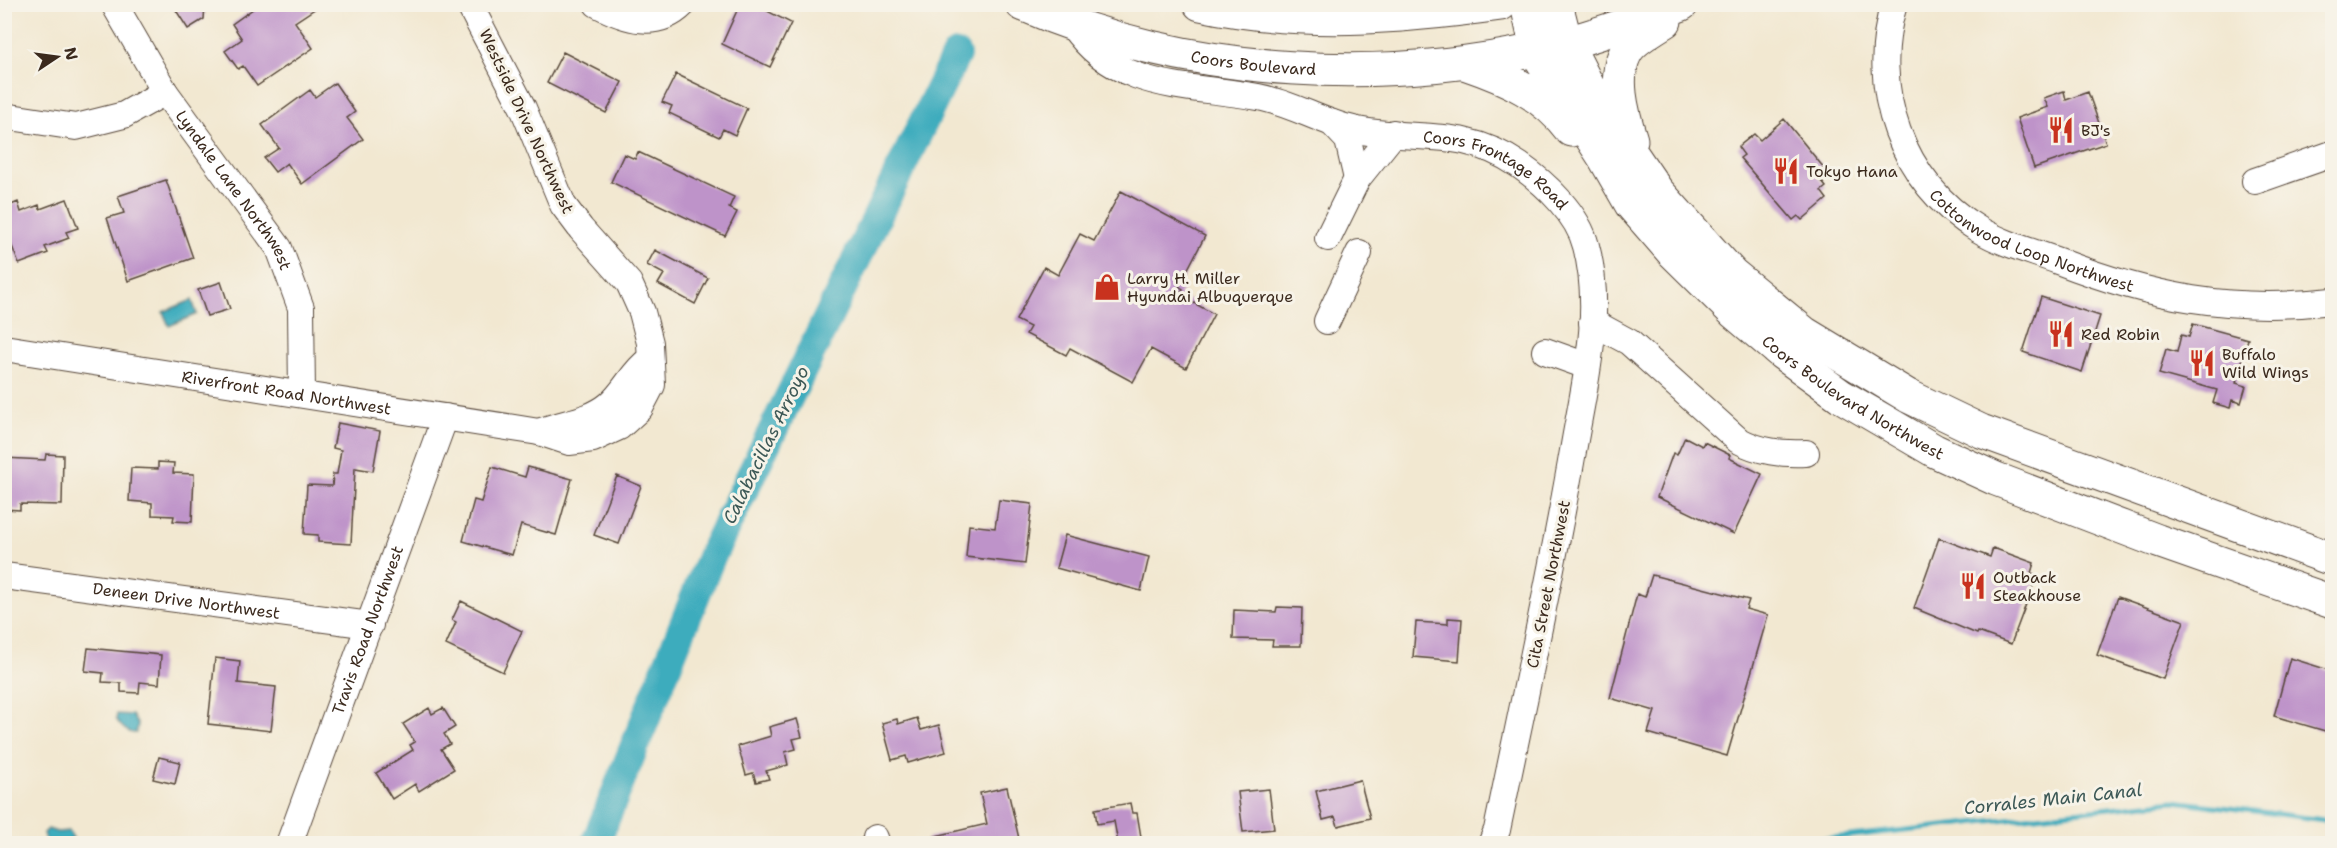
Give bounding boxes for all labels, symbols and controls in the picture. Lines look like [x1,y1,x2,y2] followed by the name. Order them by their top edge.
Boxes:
[474,26,579,217] street label: Westside Drive Northwest
[27,27,87,87] north arrow
[59,45,83,62] text: N
[1189,46,1316,80] street label: Coors Boulevard
[171,106,296,273] street label: Lyndale Lane Northwest
[2046,115,2076,145] restaurant icon: BJ's
[2081,120,2111,141] place label: BJ's
[1423,126,1573,214] street label: Coors Frontage Road
[1771,156,1801,186] restaurant icon: Tokyo Hana
[1806,161,1898,182] place label: Tokyo Hana
[1925,185,2136,297] street label: Cottonwood Loop Northwest
[1127,268,1293,307] place label: Larry H. Miller Hyundai Albuquerque
[1092,272,1122,302] shop icon: Larry H. Miller Hyundai Albuquerque
[2046,319,2076,349] restaurant icon: Red Robin
[2081,324,2160,345] place label: Red Robin
[1757,331,1947,465] street label: Coors Boulevard Northwest
[2222,344,2309,383] place label: Buffalo Wild Wings
[2187,348,2217,378] restaurant icon: Buffalo Wild Wings
[717,362,815,528] water label: Calabacillas Arroyo
[180,366,393,420] street label: Riverfront Road Northwest
[1522,498,1575,670] street label: Cita Street Northwest
[327,543,408,717] street label: Travis Road Northwest
[1993,567,2081,606] place label: Outback Steakhouse
[1958,571,1988,601] restaurant icon: Outback Steakhouse
[91,578,281,624] street label: Deneen Drive Northwest
[1963,778,2144,820] water label: Corrales Main Canal

